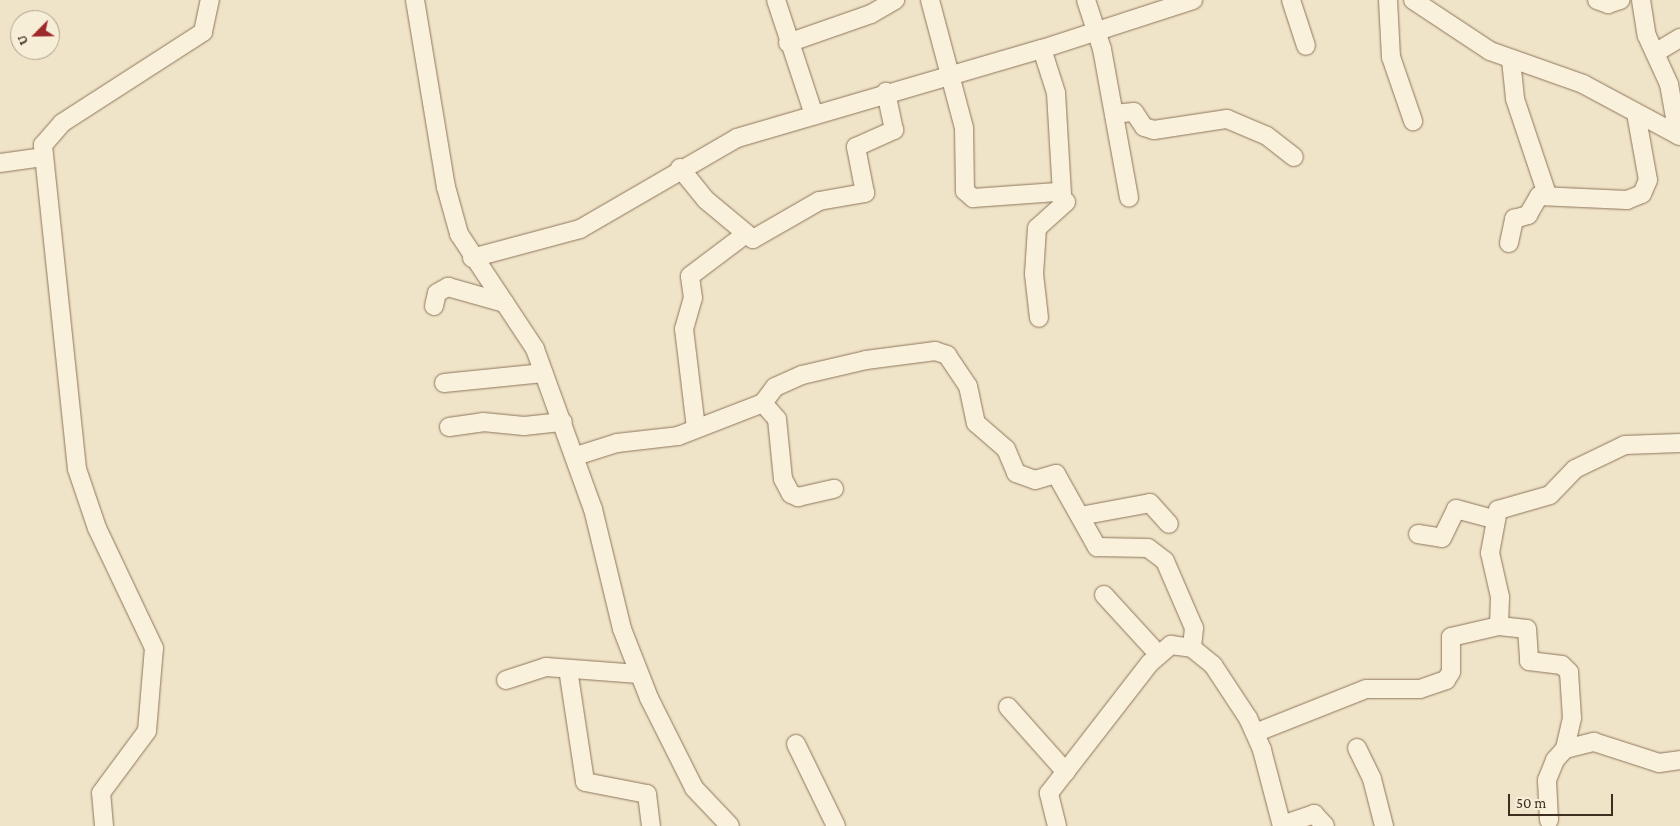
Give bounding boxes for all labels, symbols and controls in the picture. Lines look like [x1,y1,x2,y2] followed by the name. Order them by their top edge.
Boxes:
[10,10,60,60] north arrow
[13,33,31,48] text: U
[1510,784,1615,816] scale bar
[1516,795,1546,811] text: 50 m

